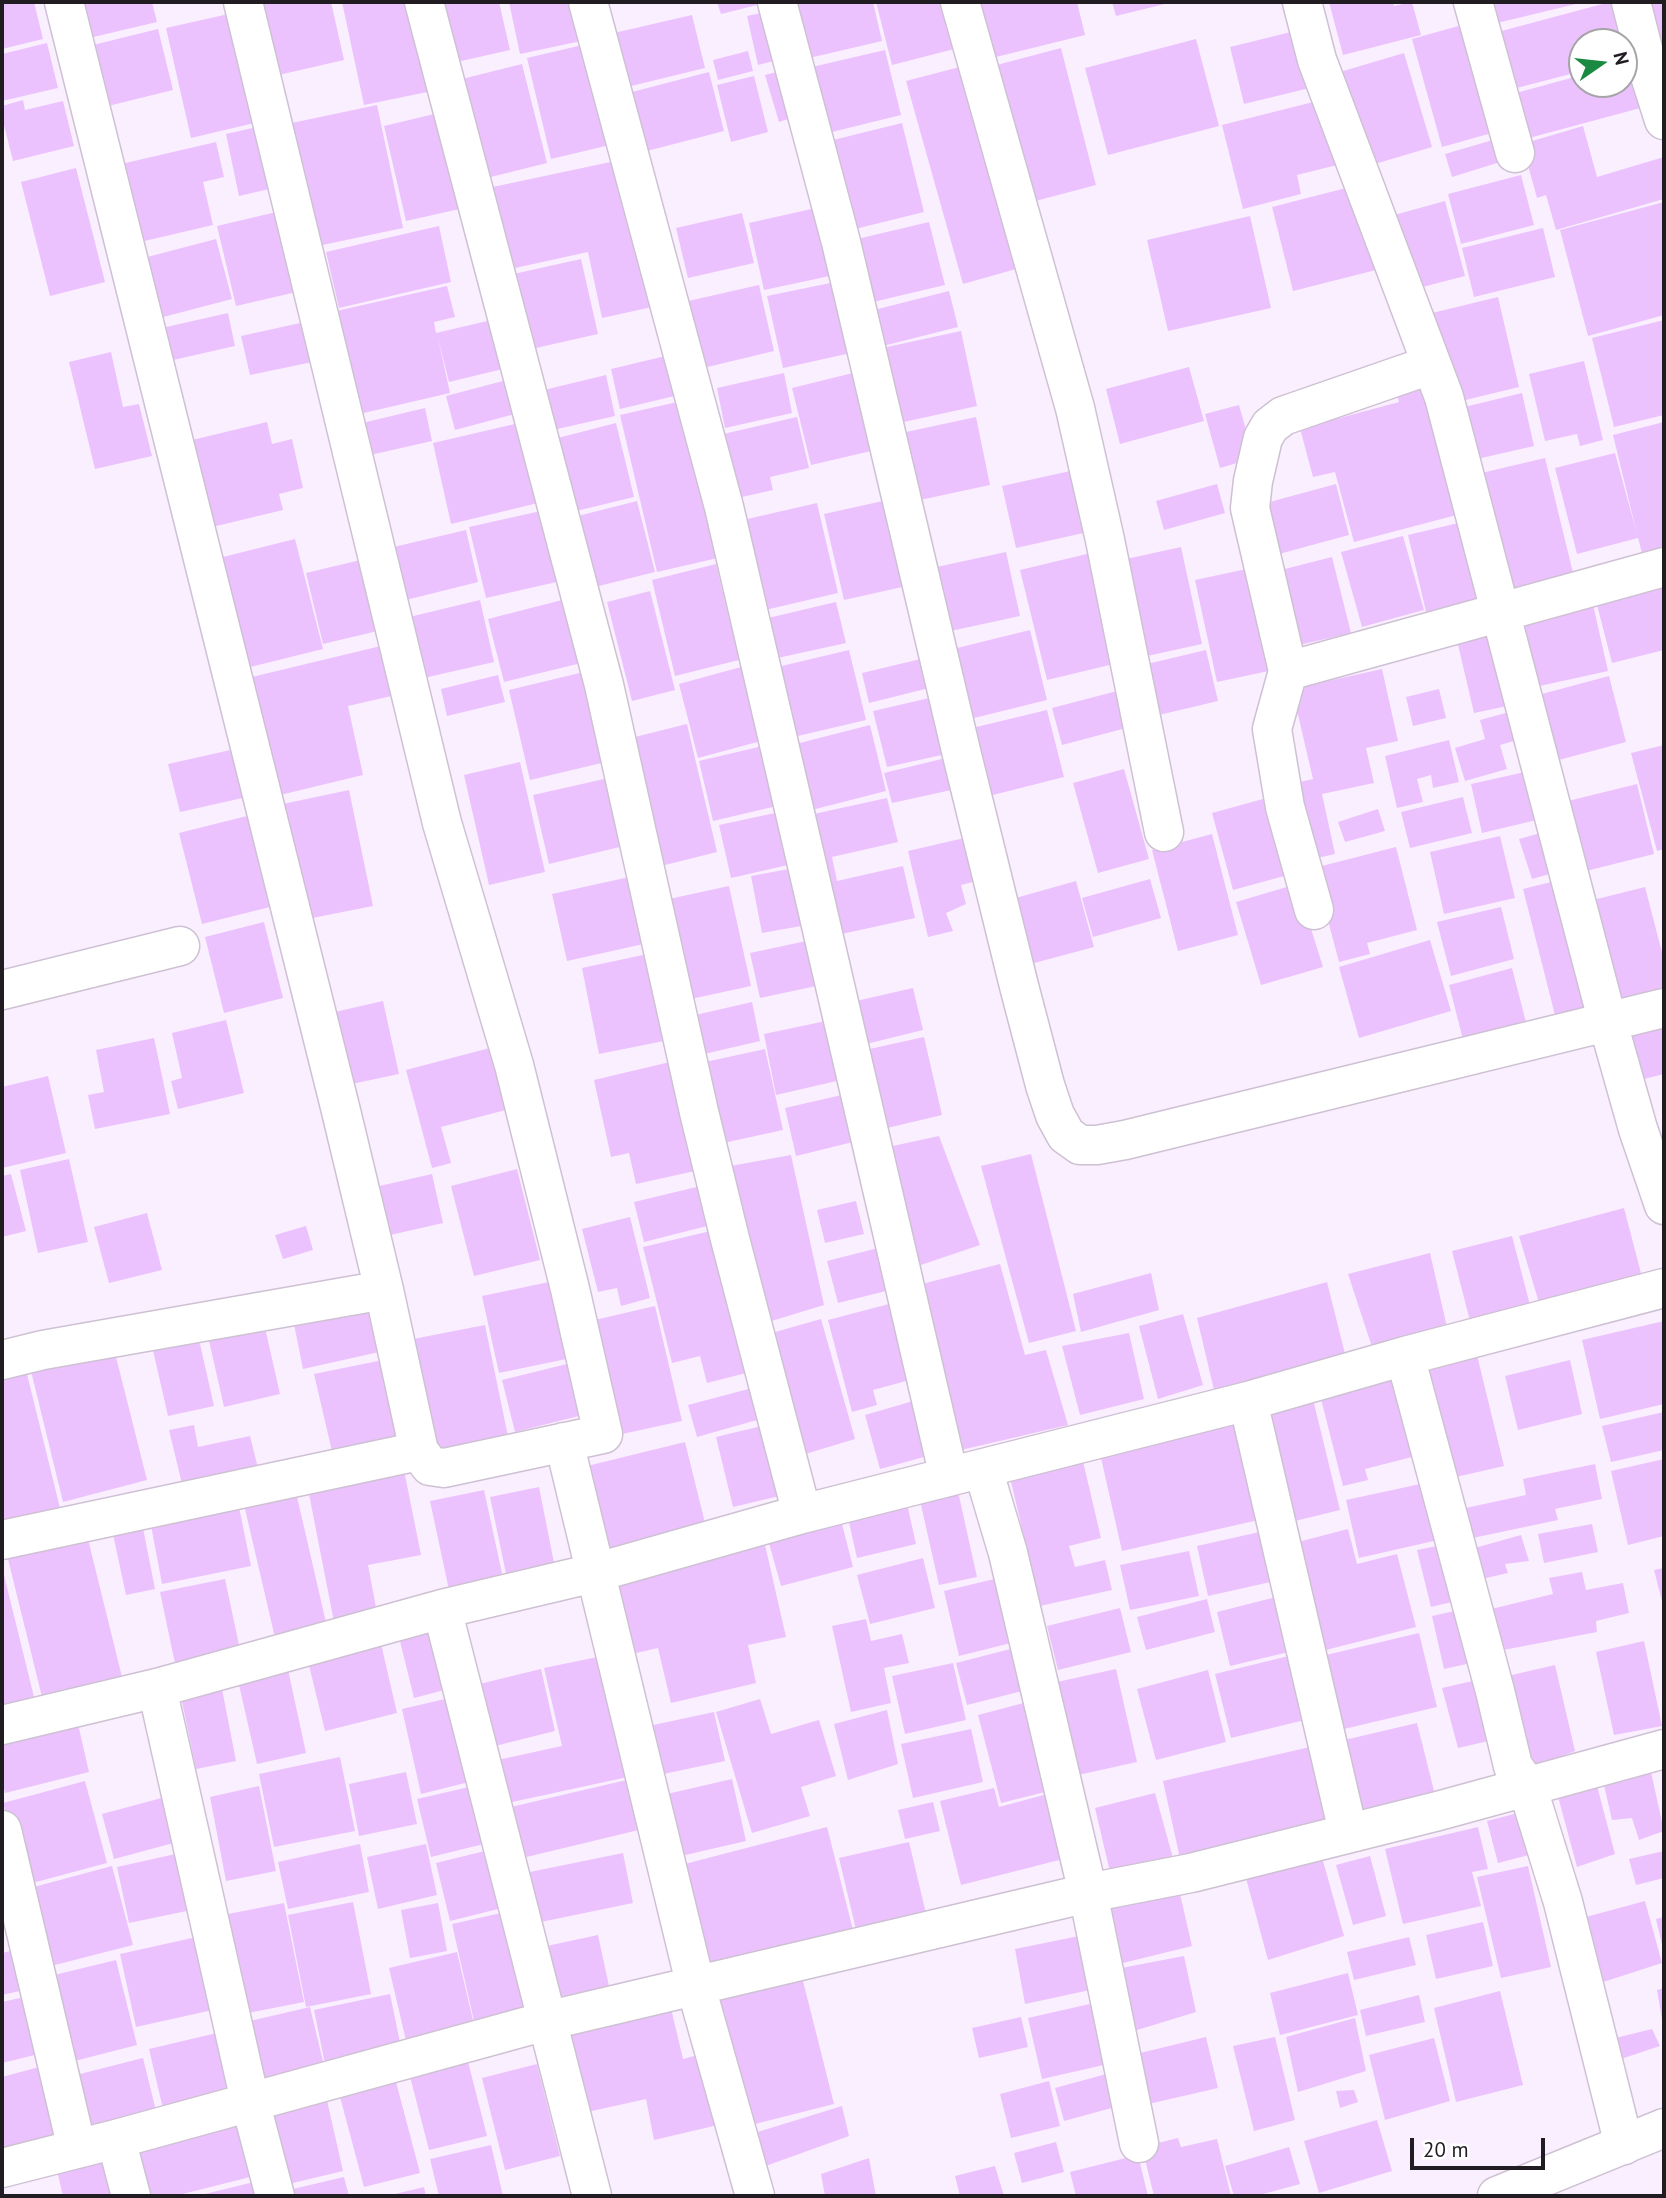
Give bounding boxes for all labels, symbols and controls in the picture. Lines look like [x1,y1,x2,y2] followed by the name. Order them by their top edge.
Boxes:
[1568,28,1638,98] north arrow
[1608,49,1635,67] text: N
[1414,2124,1549,2168] scale bar
[1423,2136,1469,2163] text: 20 m

